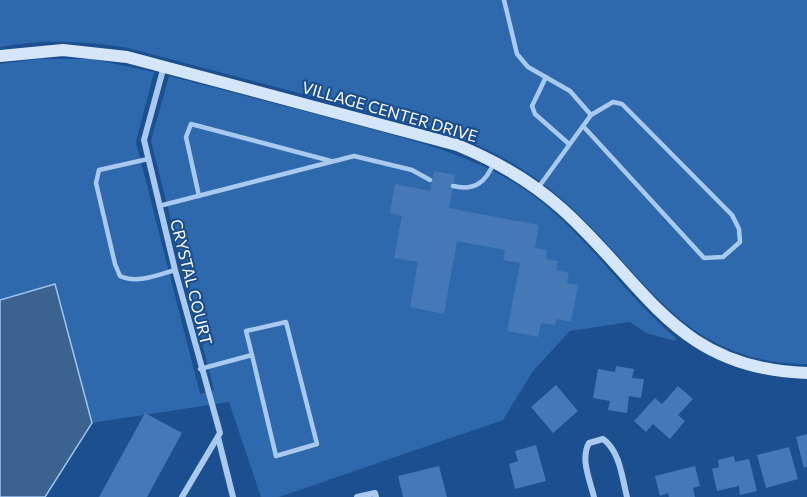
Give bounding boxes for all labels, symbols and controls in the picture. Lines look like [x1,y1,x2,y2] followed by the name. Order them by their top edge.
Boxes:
[300,77,480,145] street label: VILLAGE CENTER DRIVE
[167,217,217,347] street label: CRYSTAL COURT

